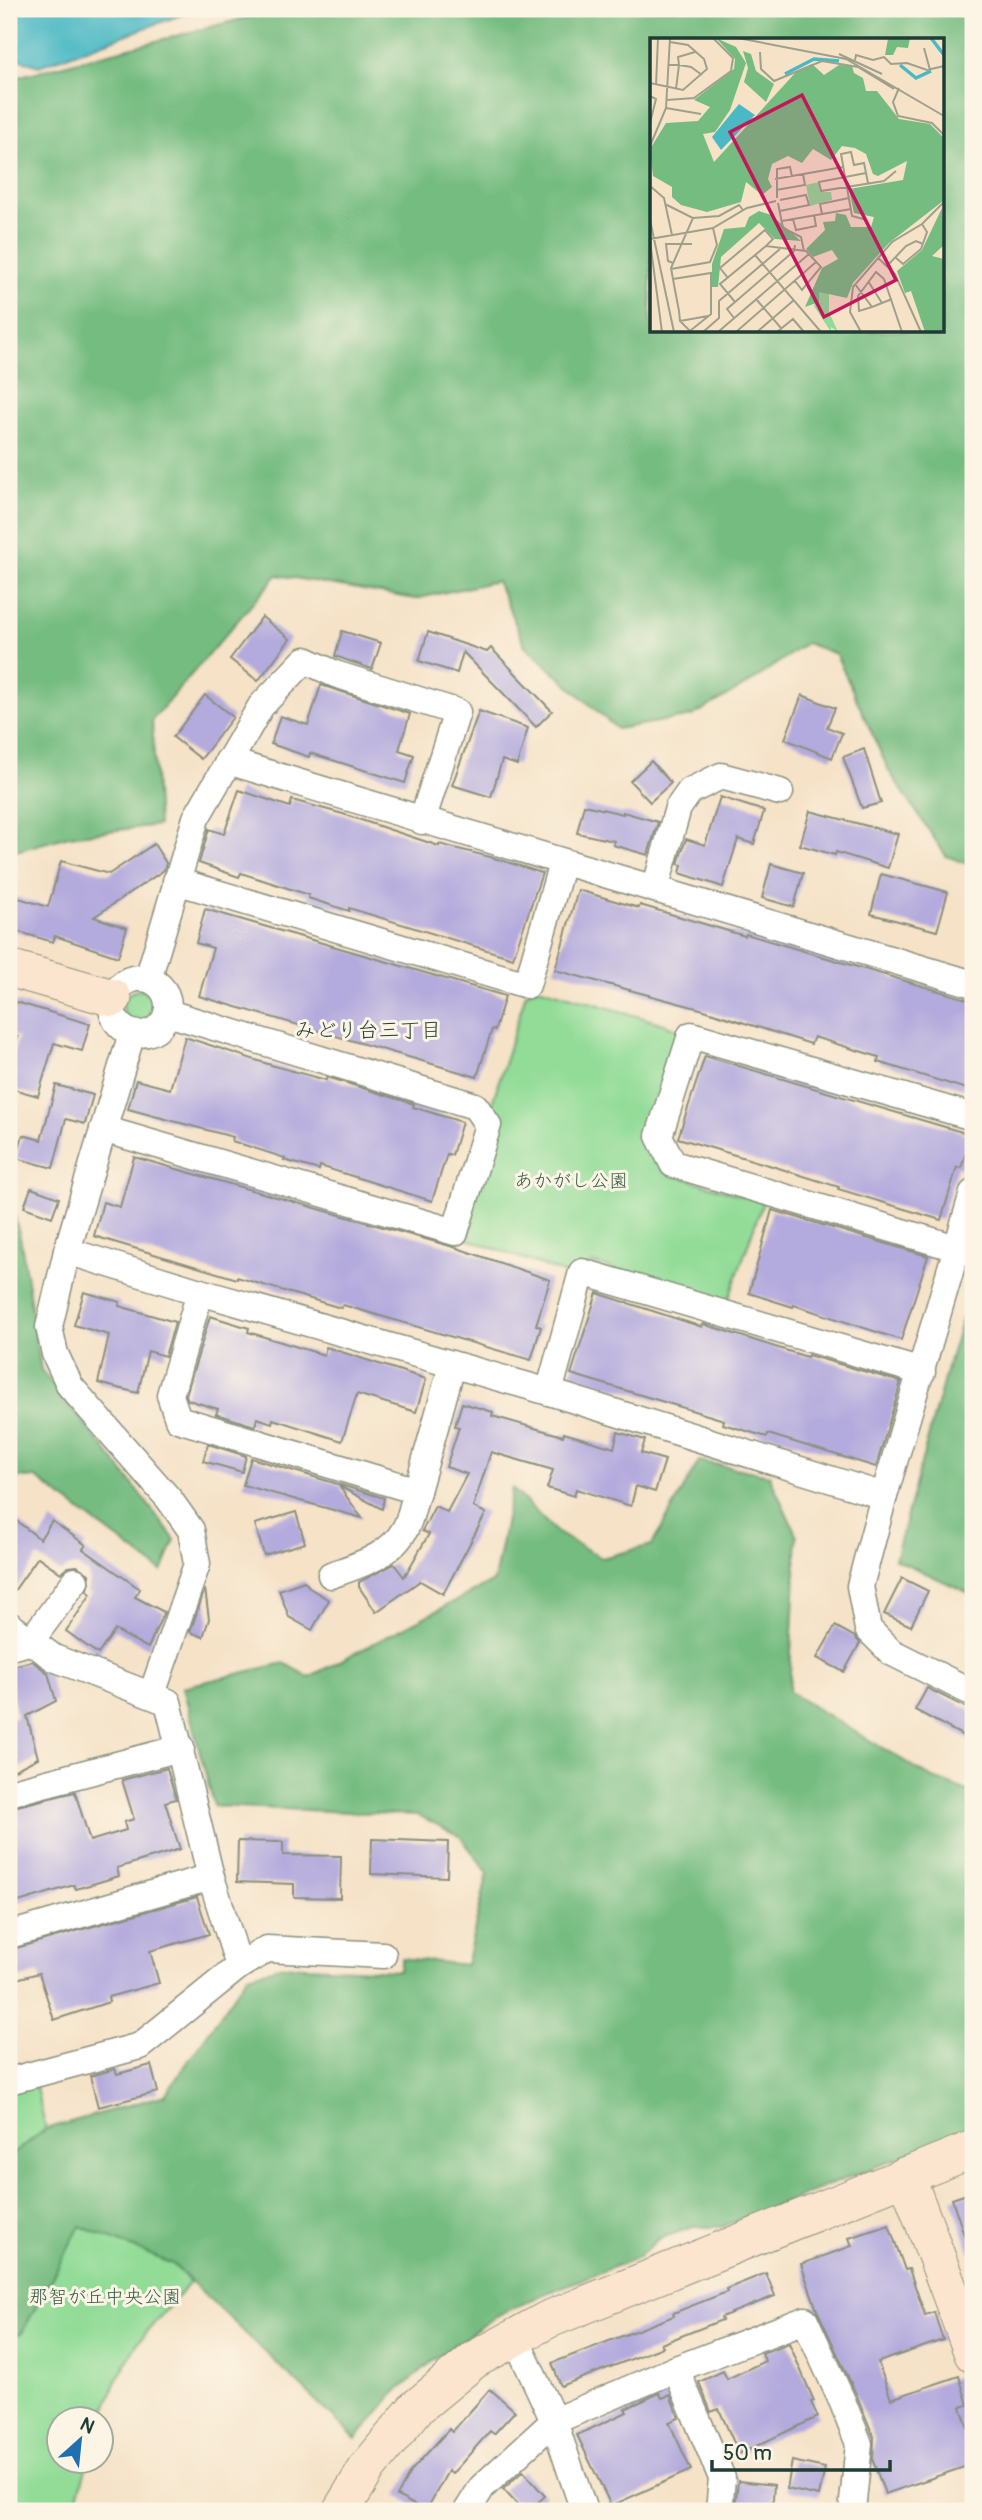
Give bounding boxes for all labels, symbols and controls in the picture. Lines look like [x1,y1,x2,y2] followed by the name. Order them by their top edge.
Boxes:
[650,38,944,332] inset map
[295,1017,442,1044] district label: みどり台三丁目
[514,1169,628,1193] park label: あかがし公園
[29,2285,181,2309] park label: 那智が丘中央公園
[46,2404,116,2474] north arrow
[76,2412,99,2439] text: N
[712,2429,891,2473] scale bar
[723,2440,772,2467] text: 50 m

